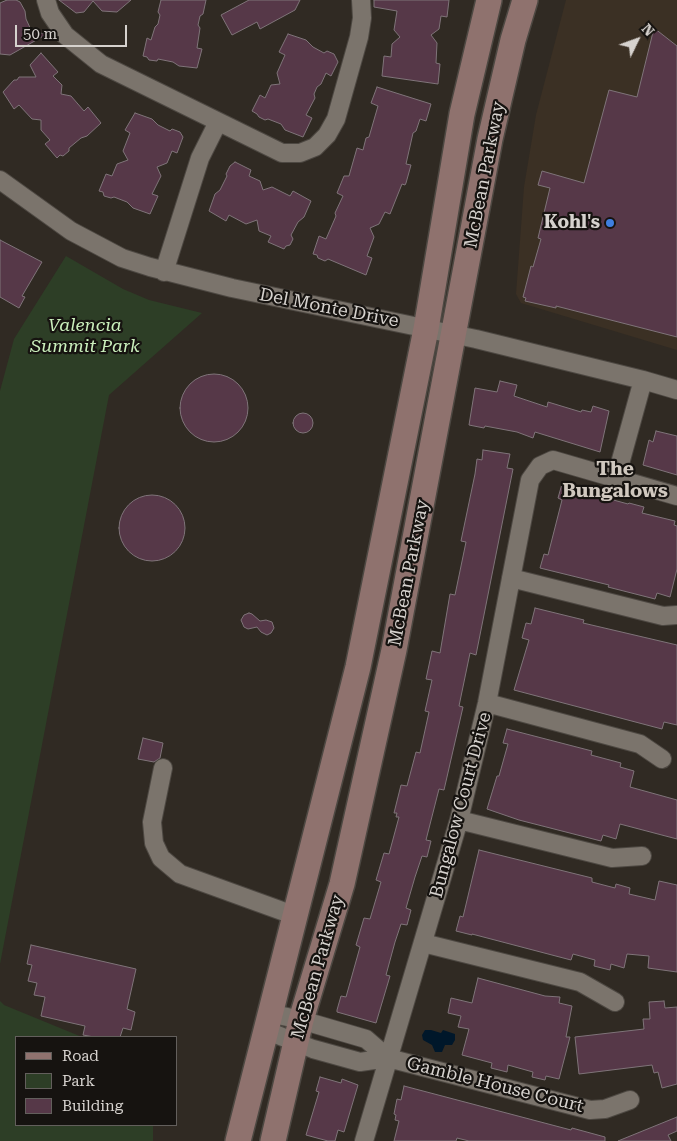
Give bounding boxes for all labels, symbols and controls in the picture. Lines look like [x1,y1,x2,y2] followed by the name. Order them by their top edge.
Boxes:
[18,15,130,47] scale bar
[612,15,662,65] north arrow
[639,21,658,39] text: N
[23,25,57,43] text: 50 m
[460,100,510,250] street label: McBean Parkway
[544,212,600,234] place label: Kohl's
[604,217,616,229] marker: Kohl's
[258,284,400,332] street label: Del Monte Drive
[30,315,140,358] park label: Valencia Summit Park
[562,458,668,502] district label: The Bungalows
[384,498,434,648] street label: McBean Parkway
[426,710,496,900] street label: Bungalow Court Drive
[287,892,349,1042] street label: McBean Parkway
[15,1036,178,1126] legend
[62,1047,99,1065] text: Road
[404,1053,586,1117] street label: Gamble House Court
[62,1072,95,1090] text: Park
[62,1097,123,1115] text: Building

